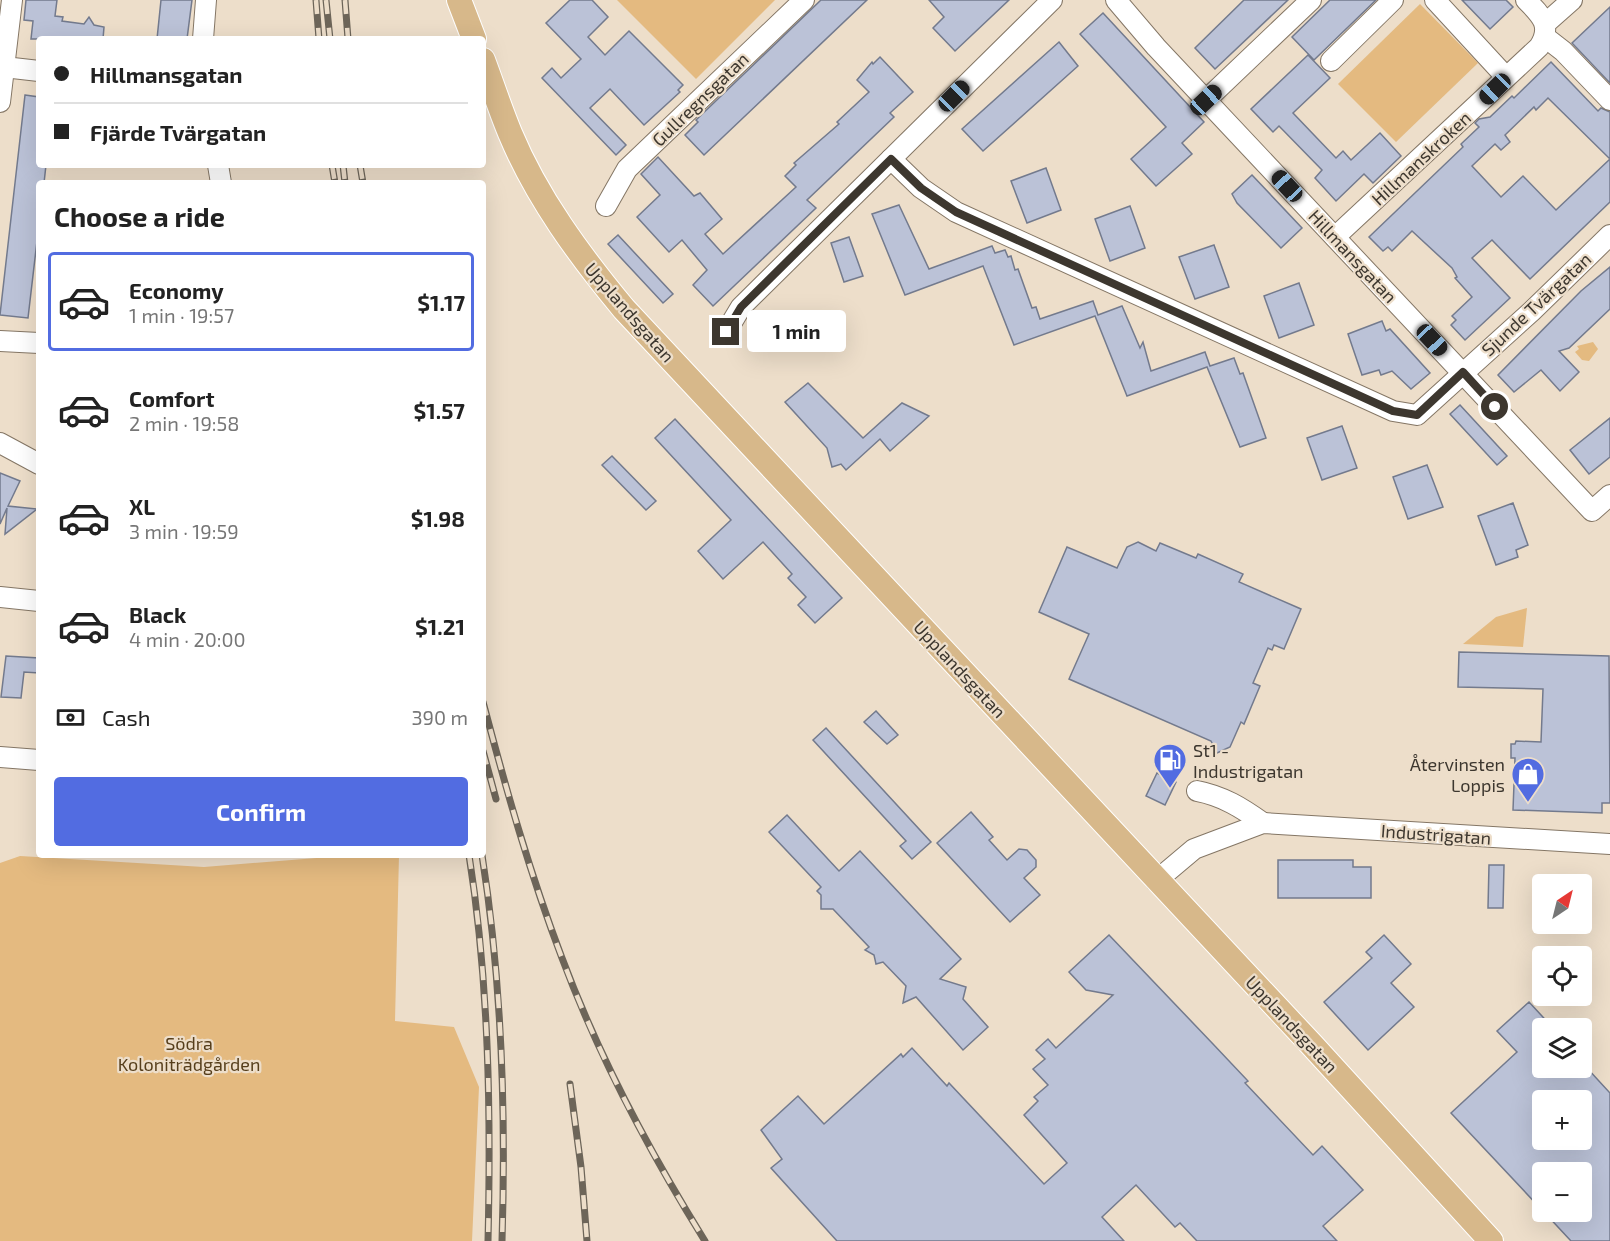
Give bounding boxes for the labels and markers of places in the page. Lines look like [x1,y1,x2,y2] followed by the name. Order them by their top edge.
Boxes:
[1193,739,1303,782] place label: St1 - Industrigatan
[1152,742,1188,789] fuel station icon: St1 - Industrigatan
[1410,753,1505,796] place label: Återvinsten Loppis
[1510,756,1546,803] shop icon: Återvinsten Loppis

